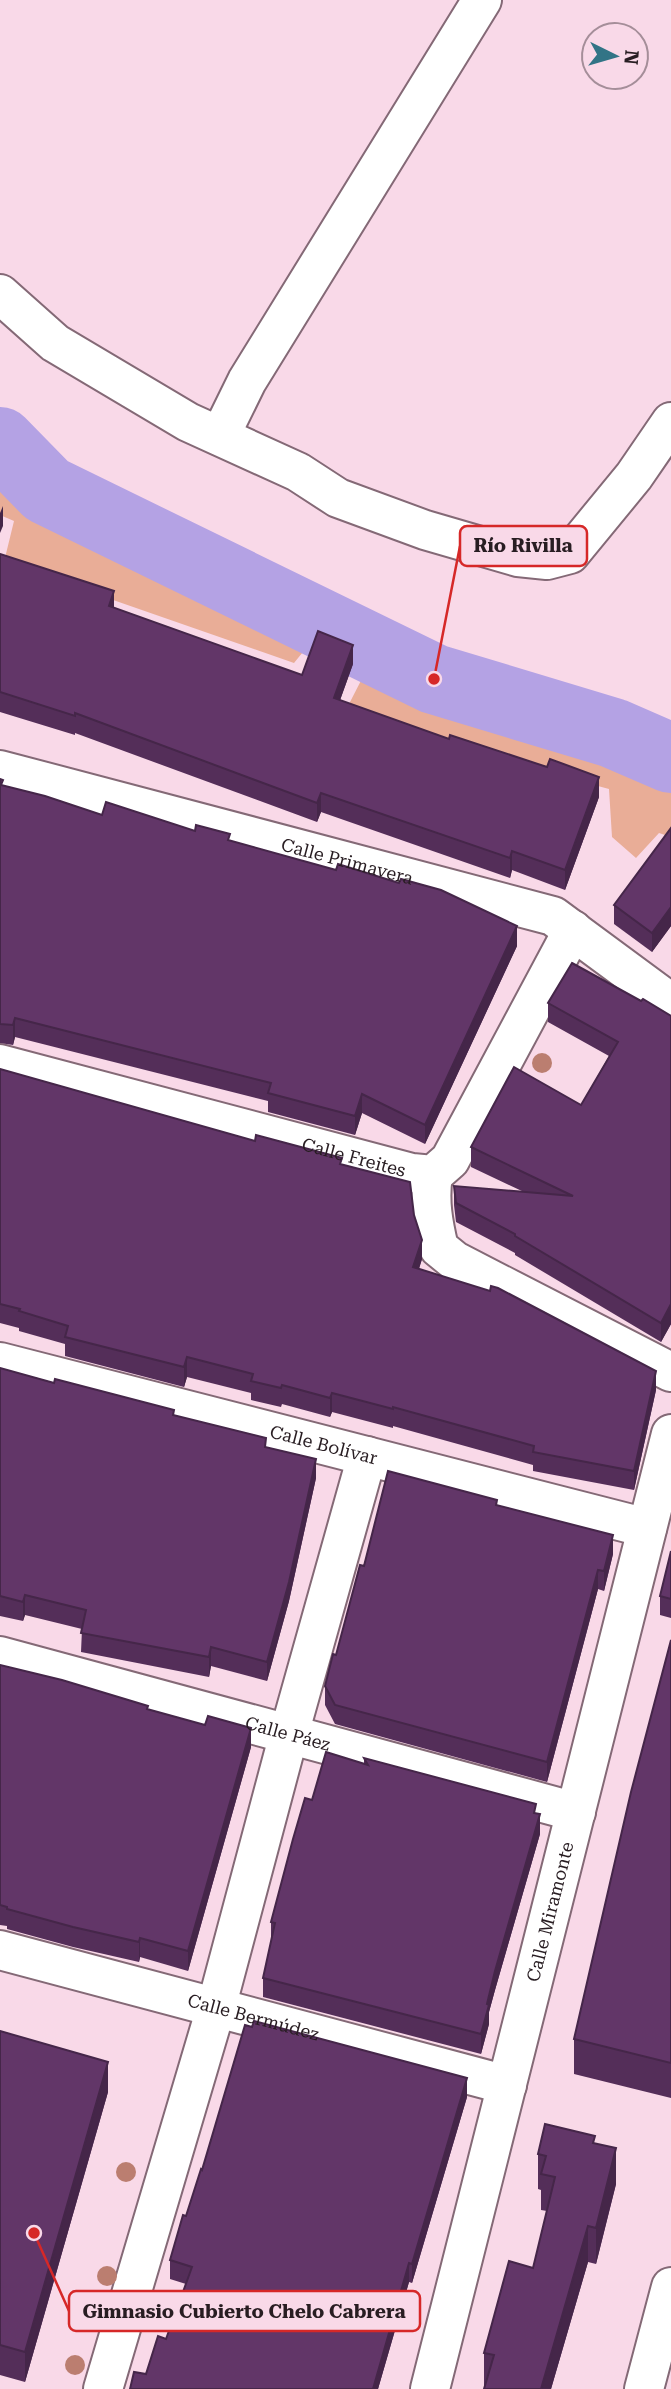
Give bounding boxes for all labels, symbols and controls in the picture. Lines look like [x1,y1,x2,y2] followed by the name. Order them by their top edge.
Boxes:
[580,21,650,91] north arrow
[619,49,644,66] text: N
[460,526,587,566] callout: Río Rivilla
[473,534,573,557] text: Río Rivilla
[279,834,416,889] street label: Calle Primavera
[300,1133,408,1181] street label: Calle Freites
[268,1421,380,1468] street label: Calle Bolívar
[243,1712,333,1755] street label: Calle Páez
[522,1839,578,1984] street label: Calle Miramonte
[185,1989,322,2045] street label: Calle Bermúdez
[69,2291,420,2331] callout: Gimnasio Cubierto Chelo Cabrera
[82,2300,406,2323] text: Gimnasio Cubierto Chelo Cabrera

